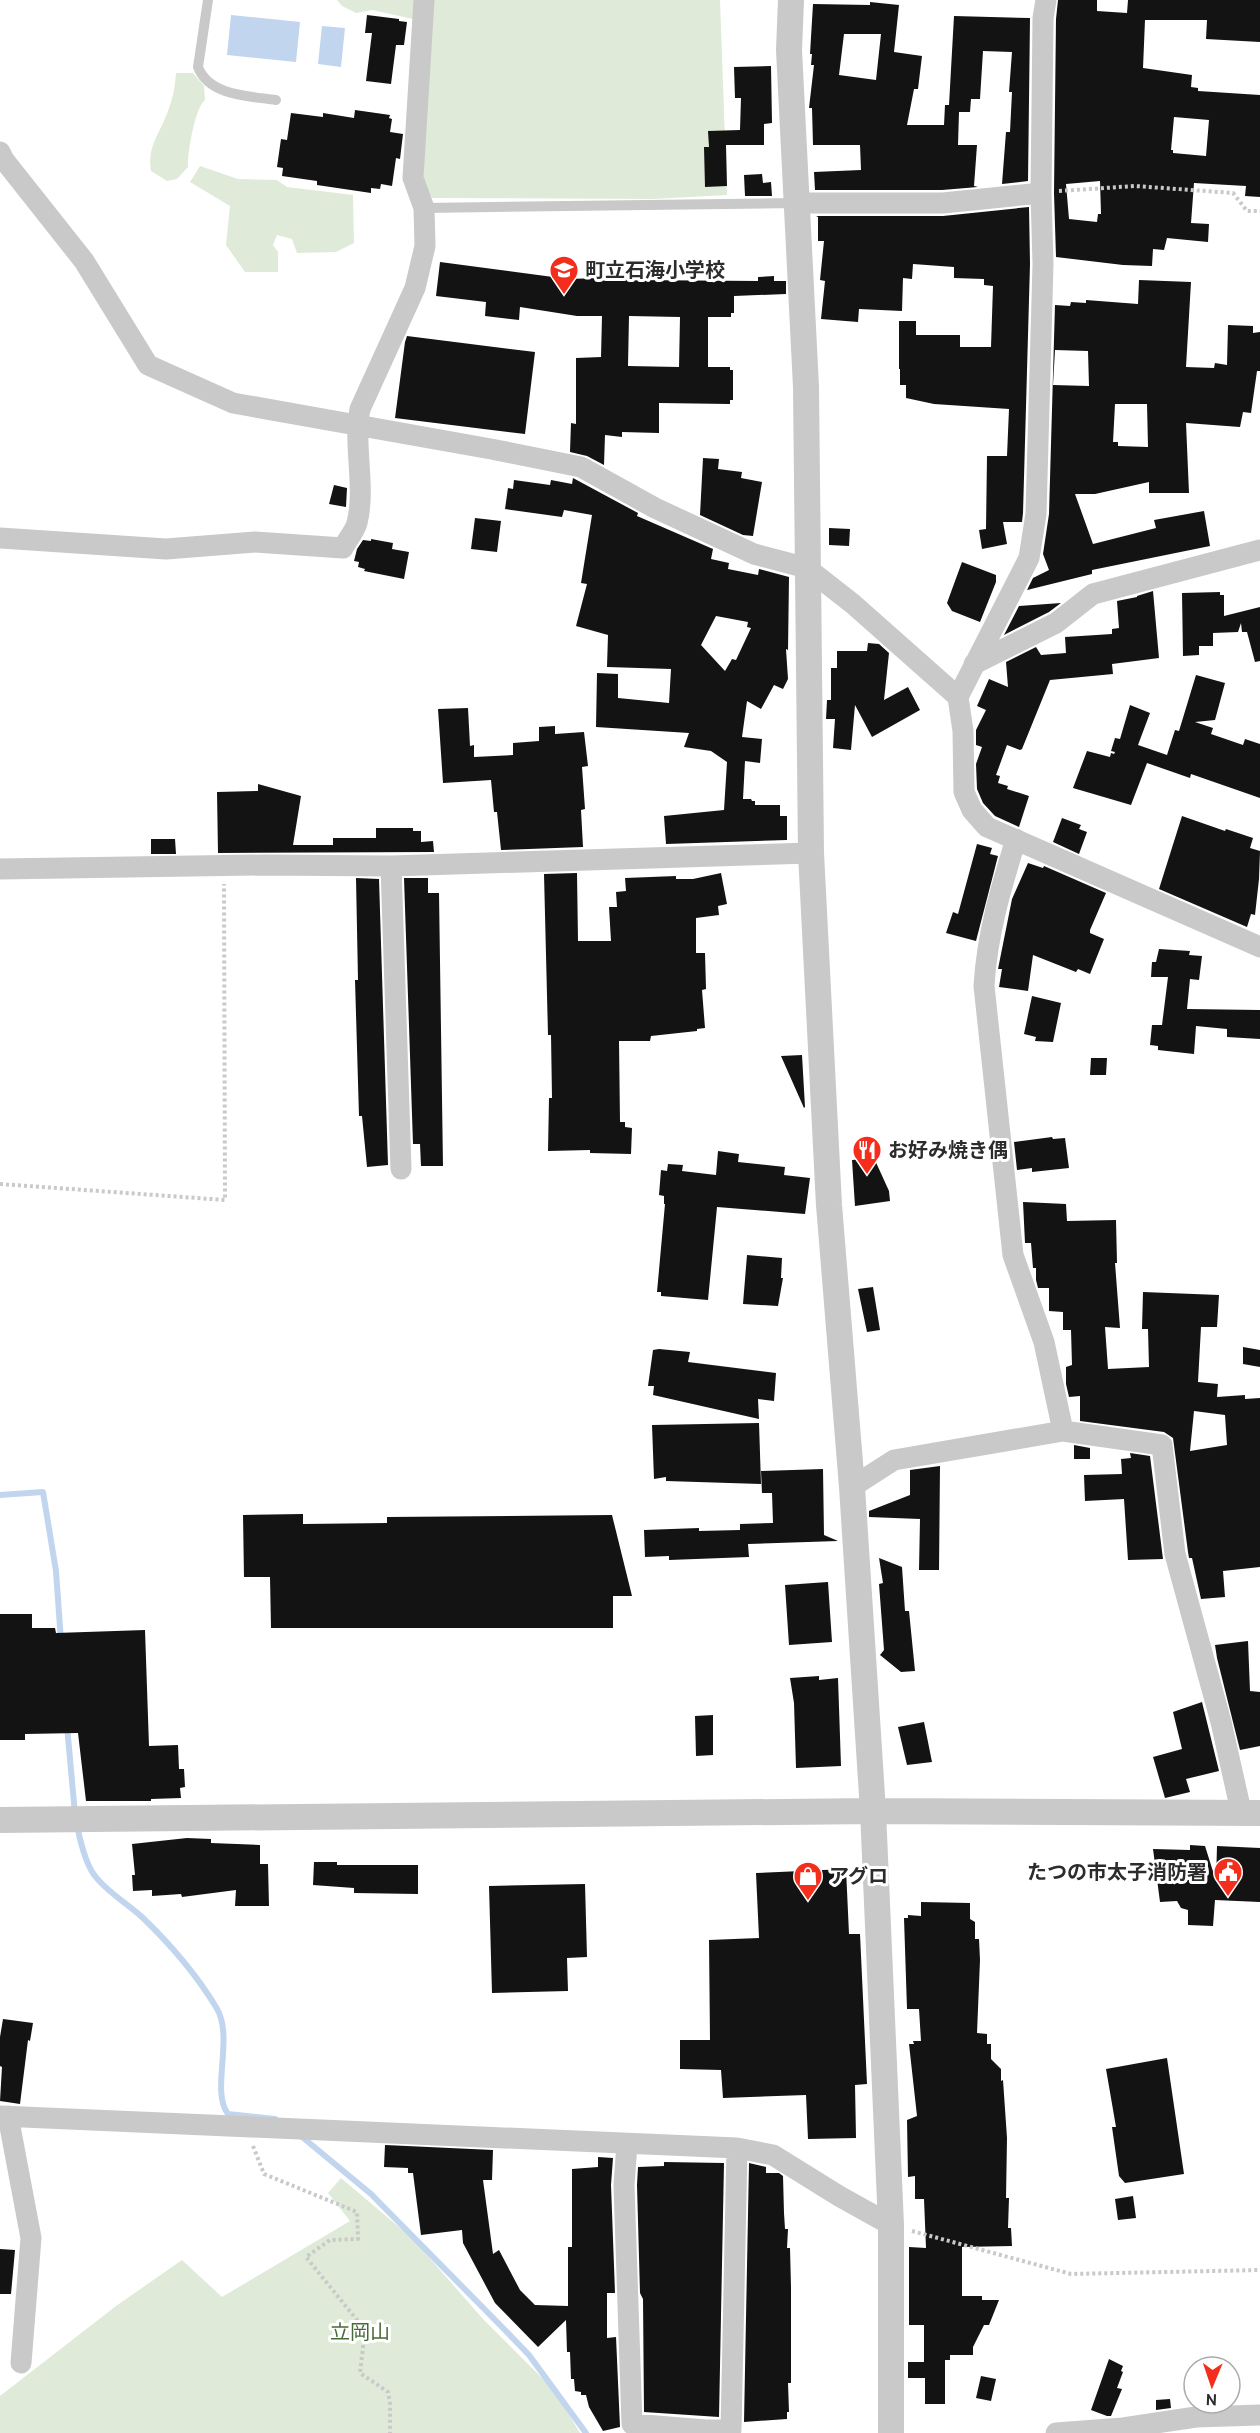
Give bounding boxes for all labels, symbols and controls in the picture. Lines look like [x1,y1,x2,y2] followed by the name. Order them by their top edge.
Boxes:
[548,254,580,296] school or university icon: 町立石海小学校
[585,258,725,282] place label: 町立石海小学校
[851,1134,883,1176] restaurant icon: お好み焼き偶
[888,1138,1008,1162] place label: お好み焼き偶
[1212,1856,1244,1898] public building icon: たつの市太子消防署
[792,1860,824,1902] shop icon: アグロ
[1027,1860,1207,1884] place label: たつの市太子消防署
[829,1864,888,1888] place label: アグロ
[330,2320,390,2344] park label: 立岡山
[1182,2355,1242,2415] north arrow
[1206,2390,1217,2409] text: N

